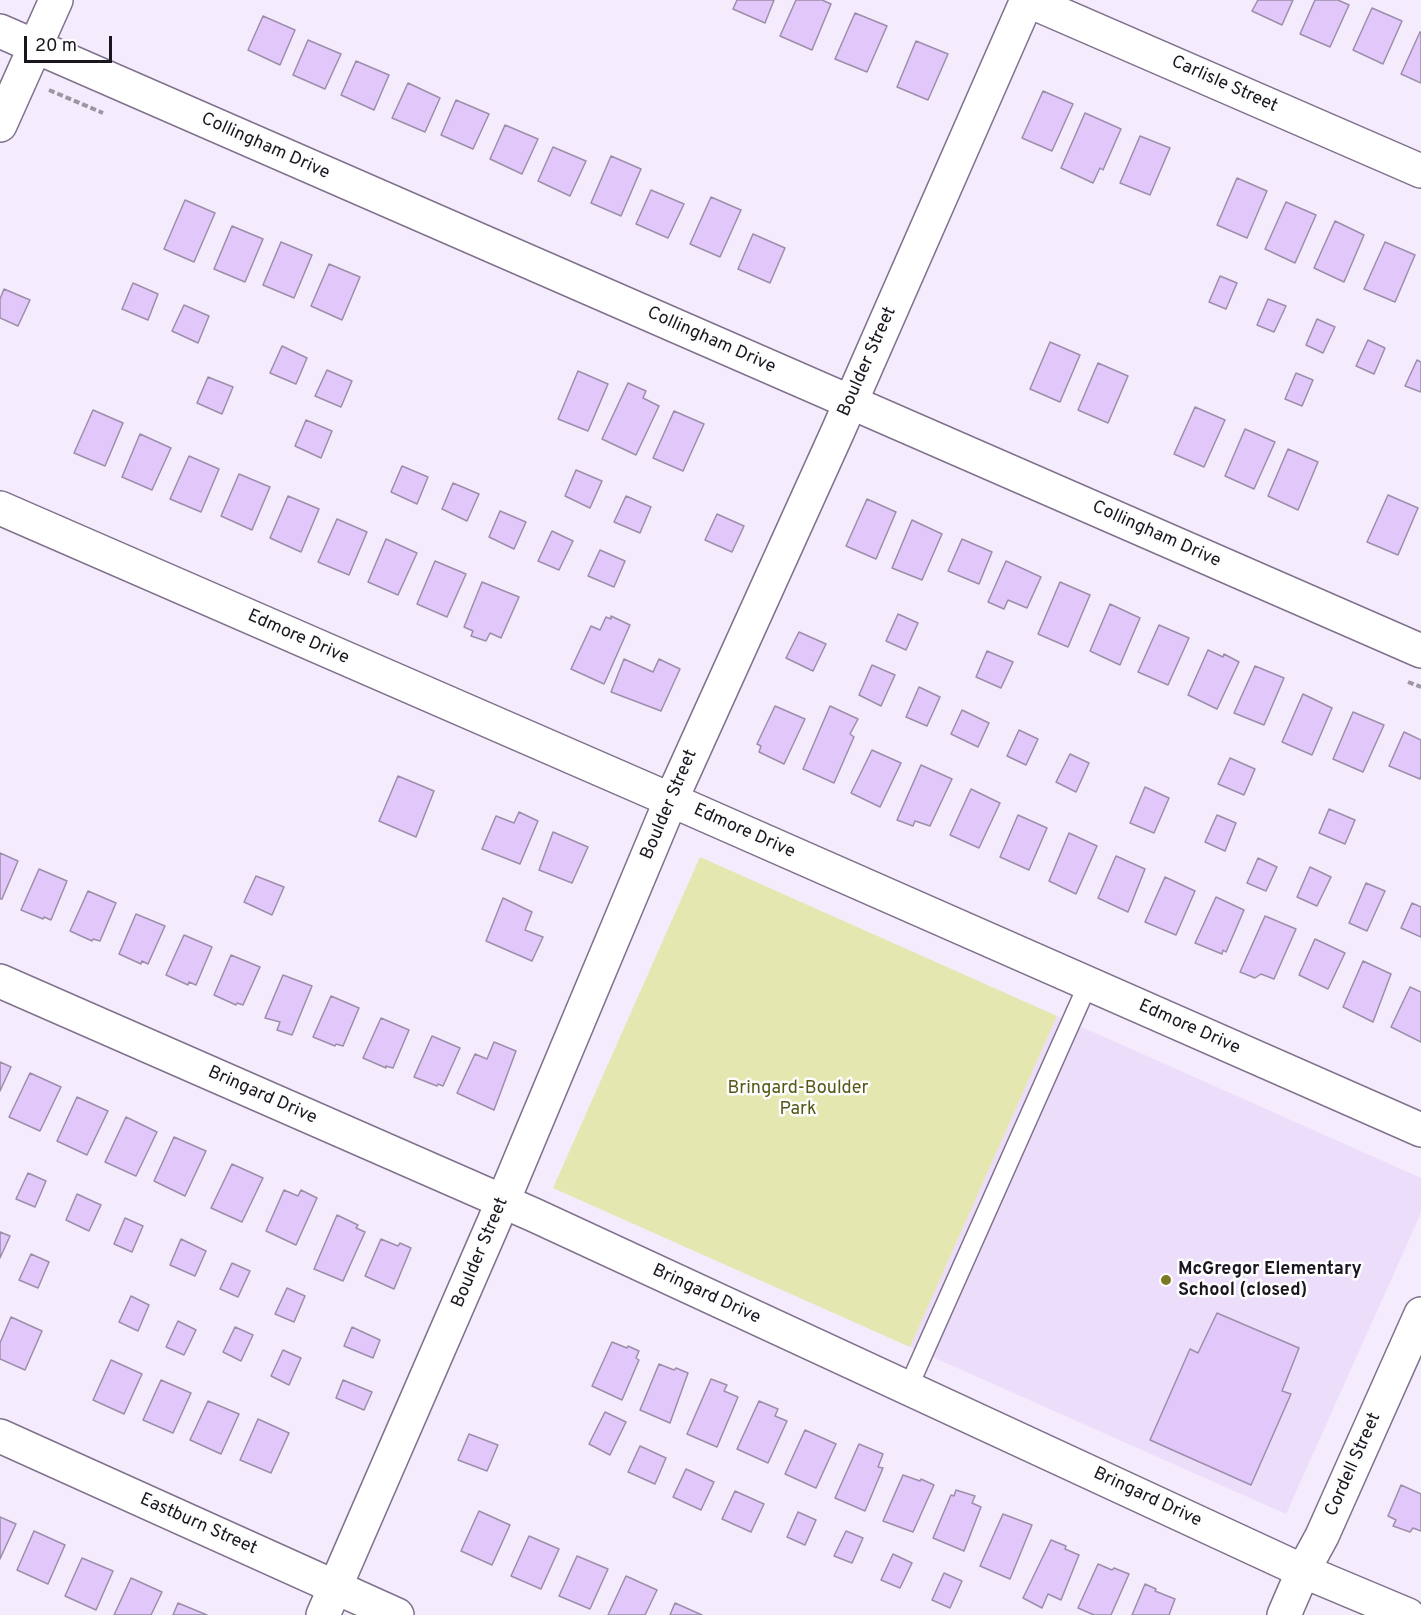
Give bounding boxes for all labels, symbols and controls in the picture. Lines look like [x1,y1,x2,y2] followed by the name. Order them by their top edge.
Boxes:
[27,24,116,62] scale bar
[35,35,77,58] text: 20 m
[1167,52,1281,118] street label: Carlisle Street
[197,109,333,185] street label: Collingham Drive
[643,303,779,379] street label: Collingham Drive
[834,304,902,420] street label: Boulder Street
[1088,497,1224,573] street label: Collingham Drive
[244,606,352,670] street label: Edmore Drive
[637,747,703,863] street label: Boulder Street
[690,800,798,864] street label: Edmore Drive
[1135,996,1243,1060] street label: Edmore Drive
[204,1062,320,1130] street label: Bringard Drive
[727,1078,869,1120] park label: Bringard-Boulder Park
[448,1195,514,1311] street label: Boulder Street
[1178,1259,1362,1302] place label: McGregor Elementary School (closed)
[648,1260,764,1330] street label: Bringard Drive
[1159,1273,1173,1287] marker: McGregor Elementary School (closed)
[1322,1410,1386,1520] street label: Cordell Street
[1089,1463,1205,1533] street label: Bringard Drive
[136,1489,260,1561] street label: Eastburn Street

